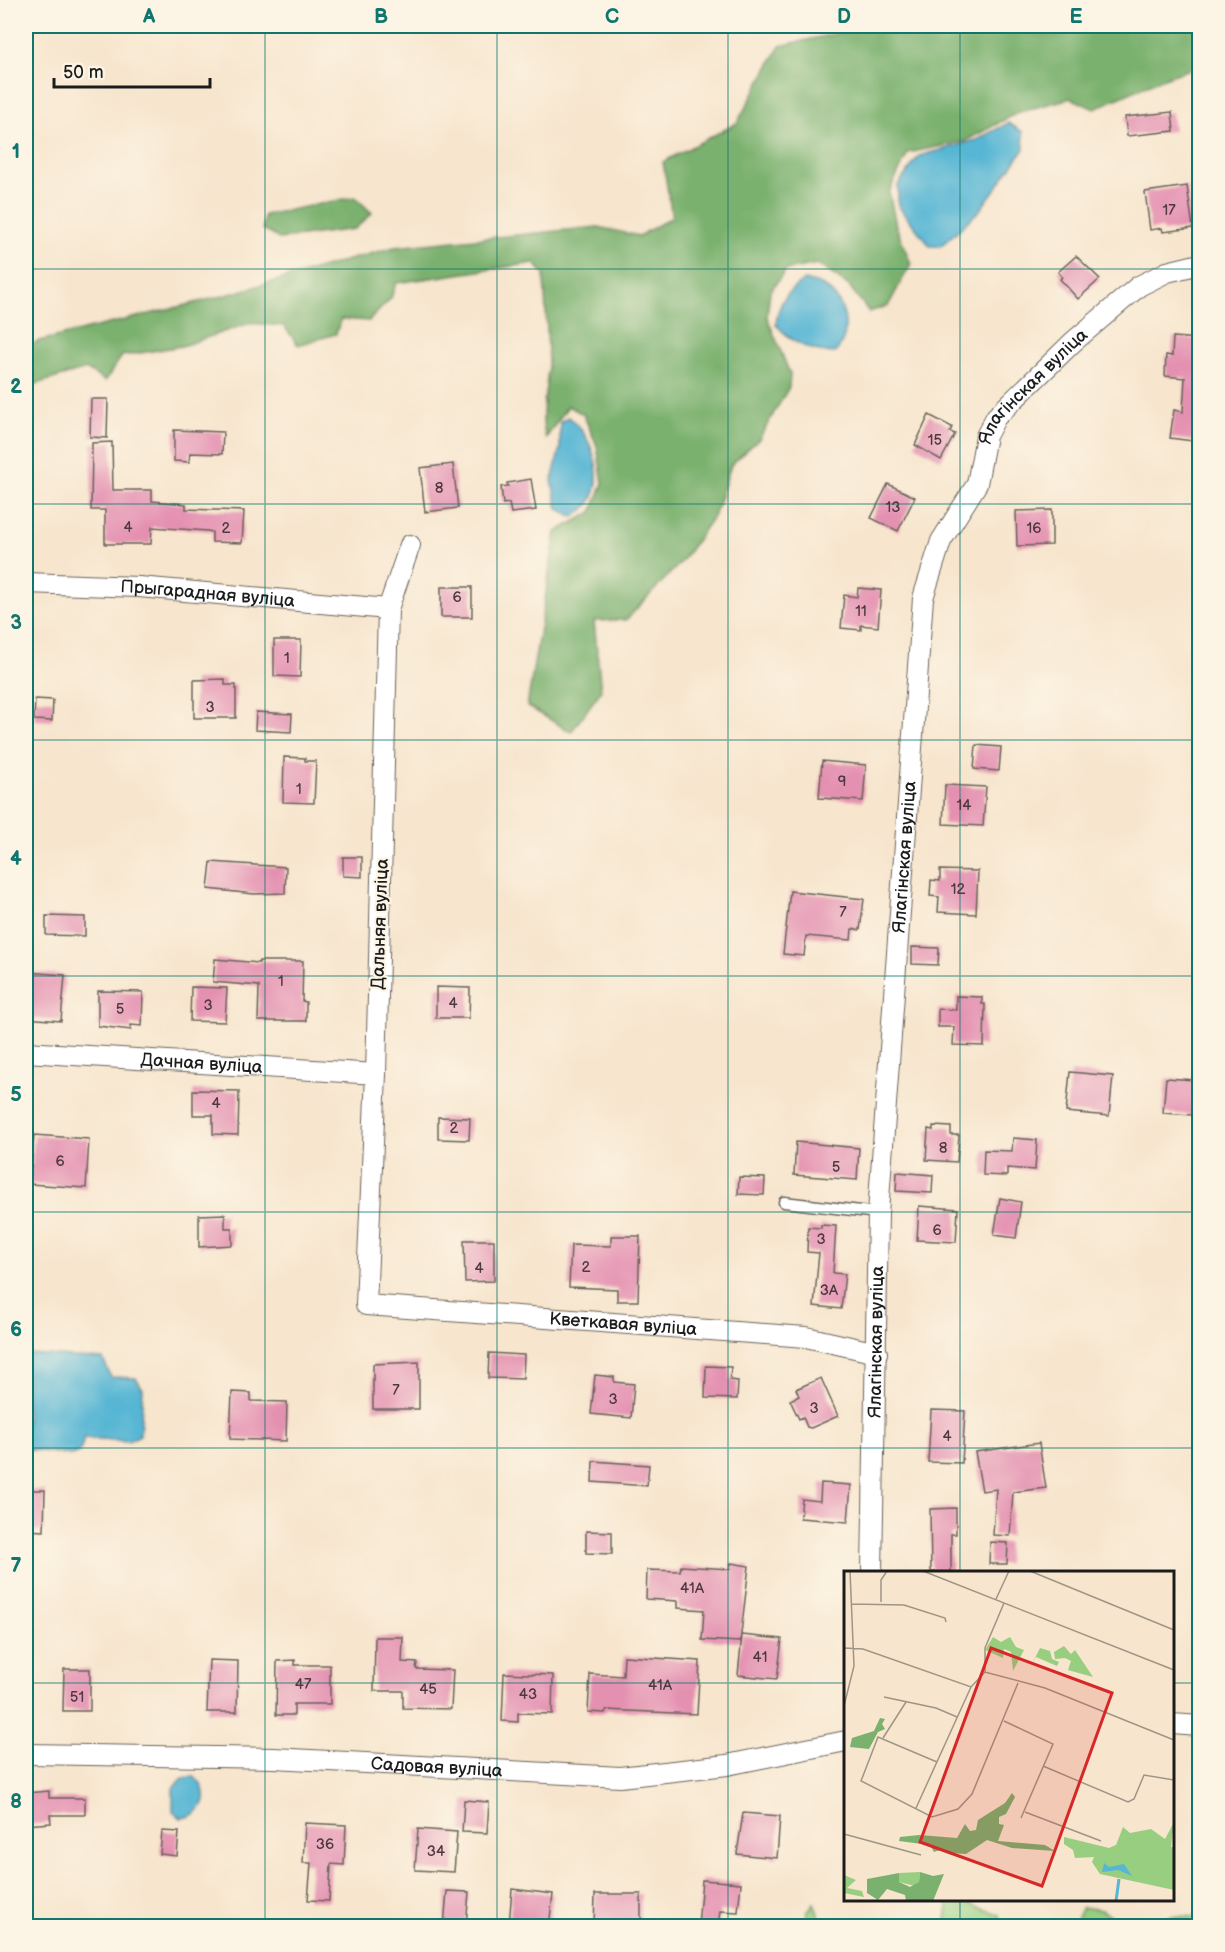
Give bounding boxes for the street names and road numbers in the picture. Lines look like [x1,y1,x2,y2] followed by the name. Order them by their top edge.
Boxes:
[974,324,1092,446] street label: Ялагінская вуліца
[120,576,296,611] street label: Прыгарадная вуліца
[888,780,920,934] street label: Ялагінская вуліца
[367,858,393,990] street label: Дальняя вуліца
[140,1049,264,1077] street label: Дачная вуліца
[864,1265,888,1418] street label: Ялагінская вуліца
[549,1308,698,1340] street label: Кветкавая вуліца
[370,1753,503,1781] street label: Садовая вуліца

